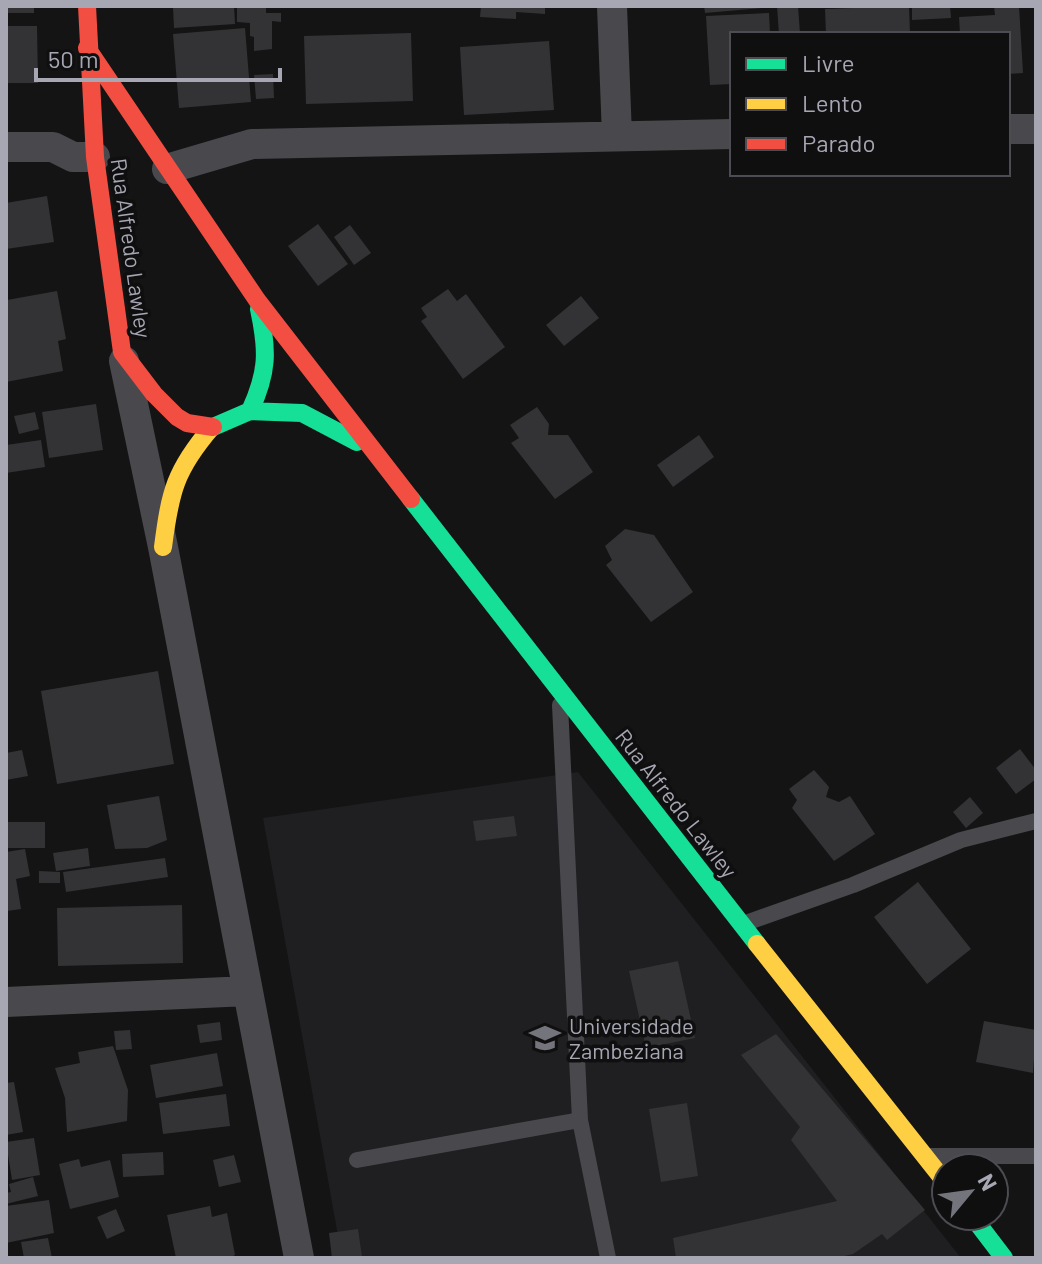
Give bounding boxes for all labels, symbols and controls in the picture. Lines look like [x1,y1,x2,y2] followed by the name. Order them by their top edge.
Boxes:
[36,32,280,82] scale bar
[730,32,1010,176] legend
[48,44,99,73] text: 50 m
[802,48,855,77] text: Livre
[802,88,863,117] text: Lento
[802,128,876,157] text: Parado
[107,156,157,340] street label: Rua Alfredo Lawley
[611,724,743,882] street label: Rua Alfredo Lawley
[569,1012,694,1063] place label: Universidade Zambeziana
[528,1021,562,1055] school or university icon: Universidade Zambeziana
[930,1152,1010,1232] north arrow
[973,1169,1003,1195] text: N

